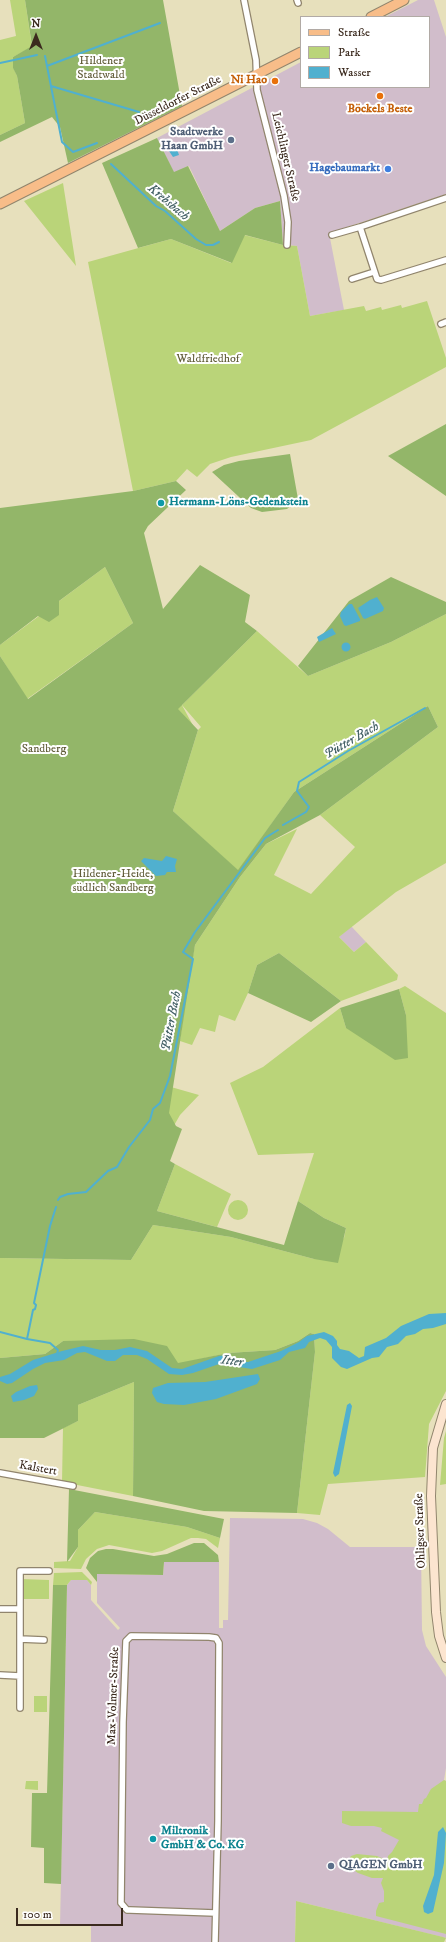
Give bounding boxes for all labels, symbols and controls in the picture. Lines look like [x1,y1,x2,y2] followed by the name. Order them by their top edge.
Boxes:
[16,16,56,56] north arrow
[300,16,430,88] legend
[31,17,41,31] text: N
[338,25,370,40] text: Straße
[338,45,360,60] text: Park
[77,55,125,83] park label: Hildener Stadtwald
[338,65,371,80] text: Wasser
[132,73,224,129] street label: Düsseldorfer Straße
[231,74,267,88] place label: Ni Hao
[270,76,280,86] marker: Ni Hao
[375,91,385,101] marker: Böckels Beste
[348,103,412,117] place label: Böckels Beste
[268,111,302,203] street label: Leichlinger Straße
[161,126,223,154] place label: Stadtwerke Haan GmbH
[226,135,236,145] marker: Stadtwerke Haan GmbH
[309,162,380,176] place label: Hagebaumarkt
[383,164,393,174] marker: Hagebaumarkt
[144,181,192,225] water label: Krebsbach
[176,353,240,367] park label: Waldfriedhof
[169,496,308,510] place label: Hermann-Löns-Gedenkstein
[156,498,166,508] marker: Hermann-Löns-Gedenkstein
[322,719,382,763] water label: Pütter Bach
[22,743,66,757] park label: Sandberg
[72,868,154,896] park label: Hildener-Heide, südlich Sandberg
[159,990,185,1052] water label: Pütter Bach
[220,1353,244,1371] water label: Itter
[18,1459,58,1479] street label: Kalstert
[412,1493,430,1569] street label: Ohligser Straße
[105,1647,123,1745] street label: Max-Volmer-Straße
[161,1825,244,1853] place label: Miltronik GmbH & Co. KG
[148,1834,158,1844] marker: Miltronik GmbH & Co. KG
[339,1859,422,1873] place label: QIAGEN GmbH
[326,1861,336,1871] marker: QIAGEN GmbH
[18,1900,125,1926] scale bar
[23,1907,52,1922] text: 100 m

